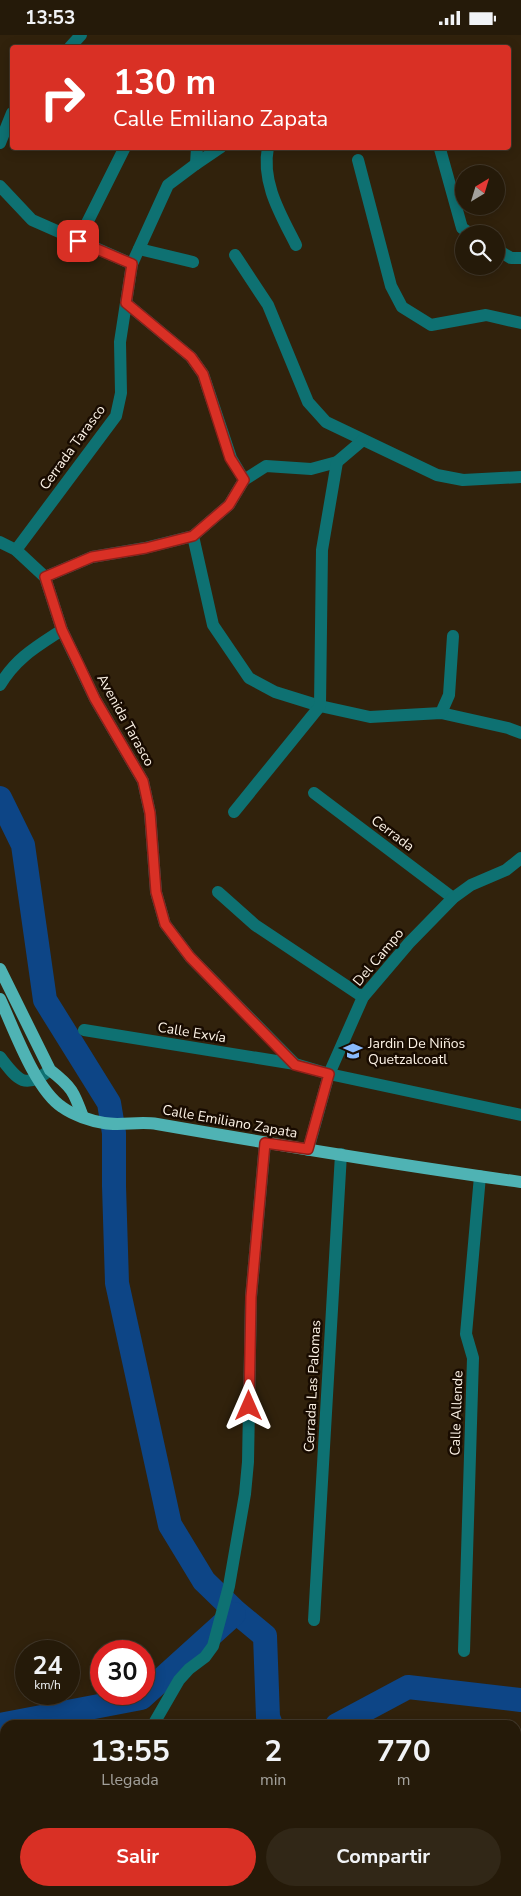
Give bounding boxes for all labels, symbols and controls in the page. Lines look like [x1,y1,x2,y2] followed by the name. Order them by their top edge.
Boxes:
[25,5,75,31] text: 13:53
[113,59,216,106] text: 130 m
[30,65,95,130] icon: right
[113,104,328,134] text: Calle Emiliano Zapata
[455,165,505,215] north arrow
[455,165,505,275] map controls
[57,220,99,262] pin
[455,225,505,275] button: search
[64,227,92,255] icon: arrive
[35,401,110,494] street label: Cerrada Tarasco
[92,671,159,770] street label: Avenida Tarasco
[367,811,418,856] street label: Cerrada
[349,924,408,990] street label: Del Campo
[156,1018,228,1047] street label: Calle Exvía
[367,1034,466,1069] place label: Jardin De Niños Quetzalcoatl
[342,1040,364,1062] school or university icon: Jardin De Niños Quetzalcoatl
[161,1100,299,1143] street label: Calle Emiliano Zapata
[300,1319,325,1453] street label: Cerrada Las Palomas
[446,1370,467,1456] street label: Calle Allende
[222,1379,274,1431] position arrow
[90,1640,155,1705] speed limit sign: 30
[32,1649,63,1683] text: 24
[34,1677,61,1693] text: km/h
[90,1731,170,1772] text: 13:55
[264,1731,282,1772] text: 2
[377,1731,431,1772] text: 770
[101,1769,159,1791] text: Llegada
[260,1769,286,1791] text: min
[397,1769,411,1791] text: m
[20,1828,256,1886] button: Salir
[266,1828,501,1886] button: Compartir

